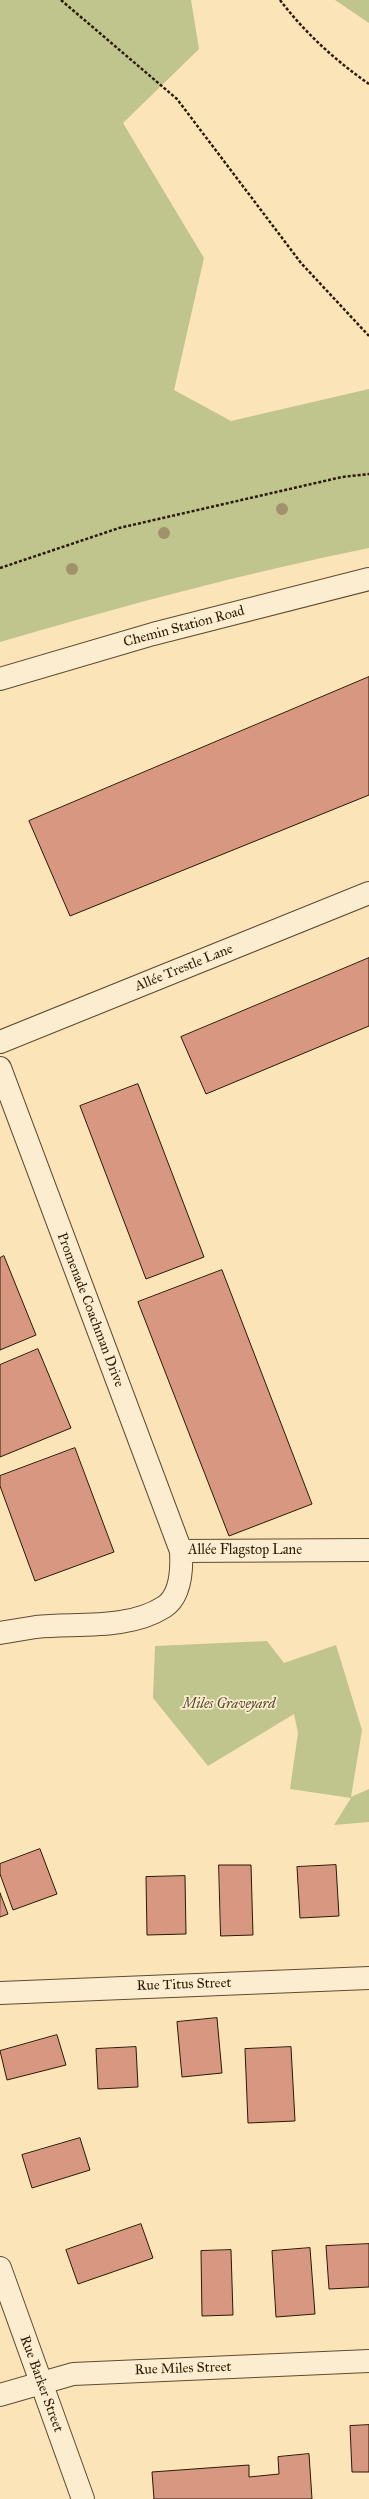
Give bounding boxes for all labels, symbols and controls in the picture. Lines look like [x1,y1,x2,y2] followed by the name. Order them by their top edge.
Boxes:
[122,603,246,651] street label: Chemin Station Road
[133,941,235,995] street label: Allée Trestle Lane
[53,1230,127,1390] street label: Promenade Coachman Drive
[188,1543,302,1559] street label: Allée Flagstop Lane
[183,1697,275,1713] park label: Miles Graveyard
[136,1975,232,1995] street label: Rue Titus Street
[16,2333,66,2435] street label: Rue Barker Street
[134,2359,232,2379] street label: Rue Miles Street

